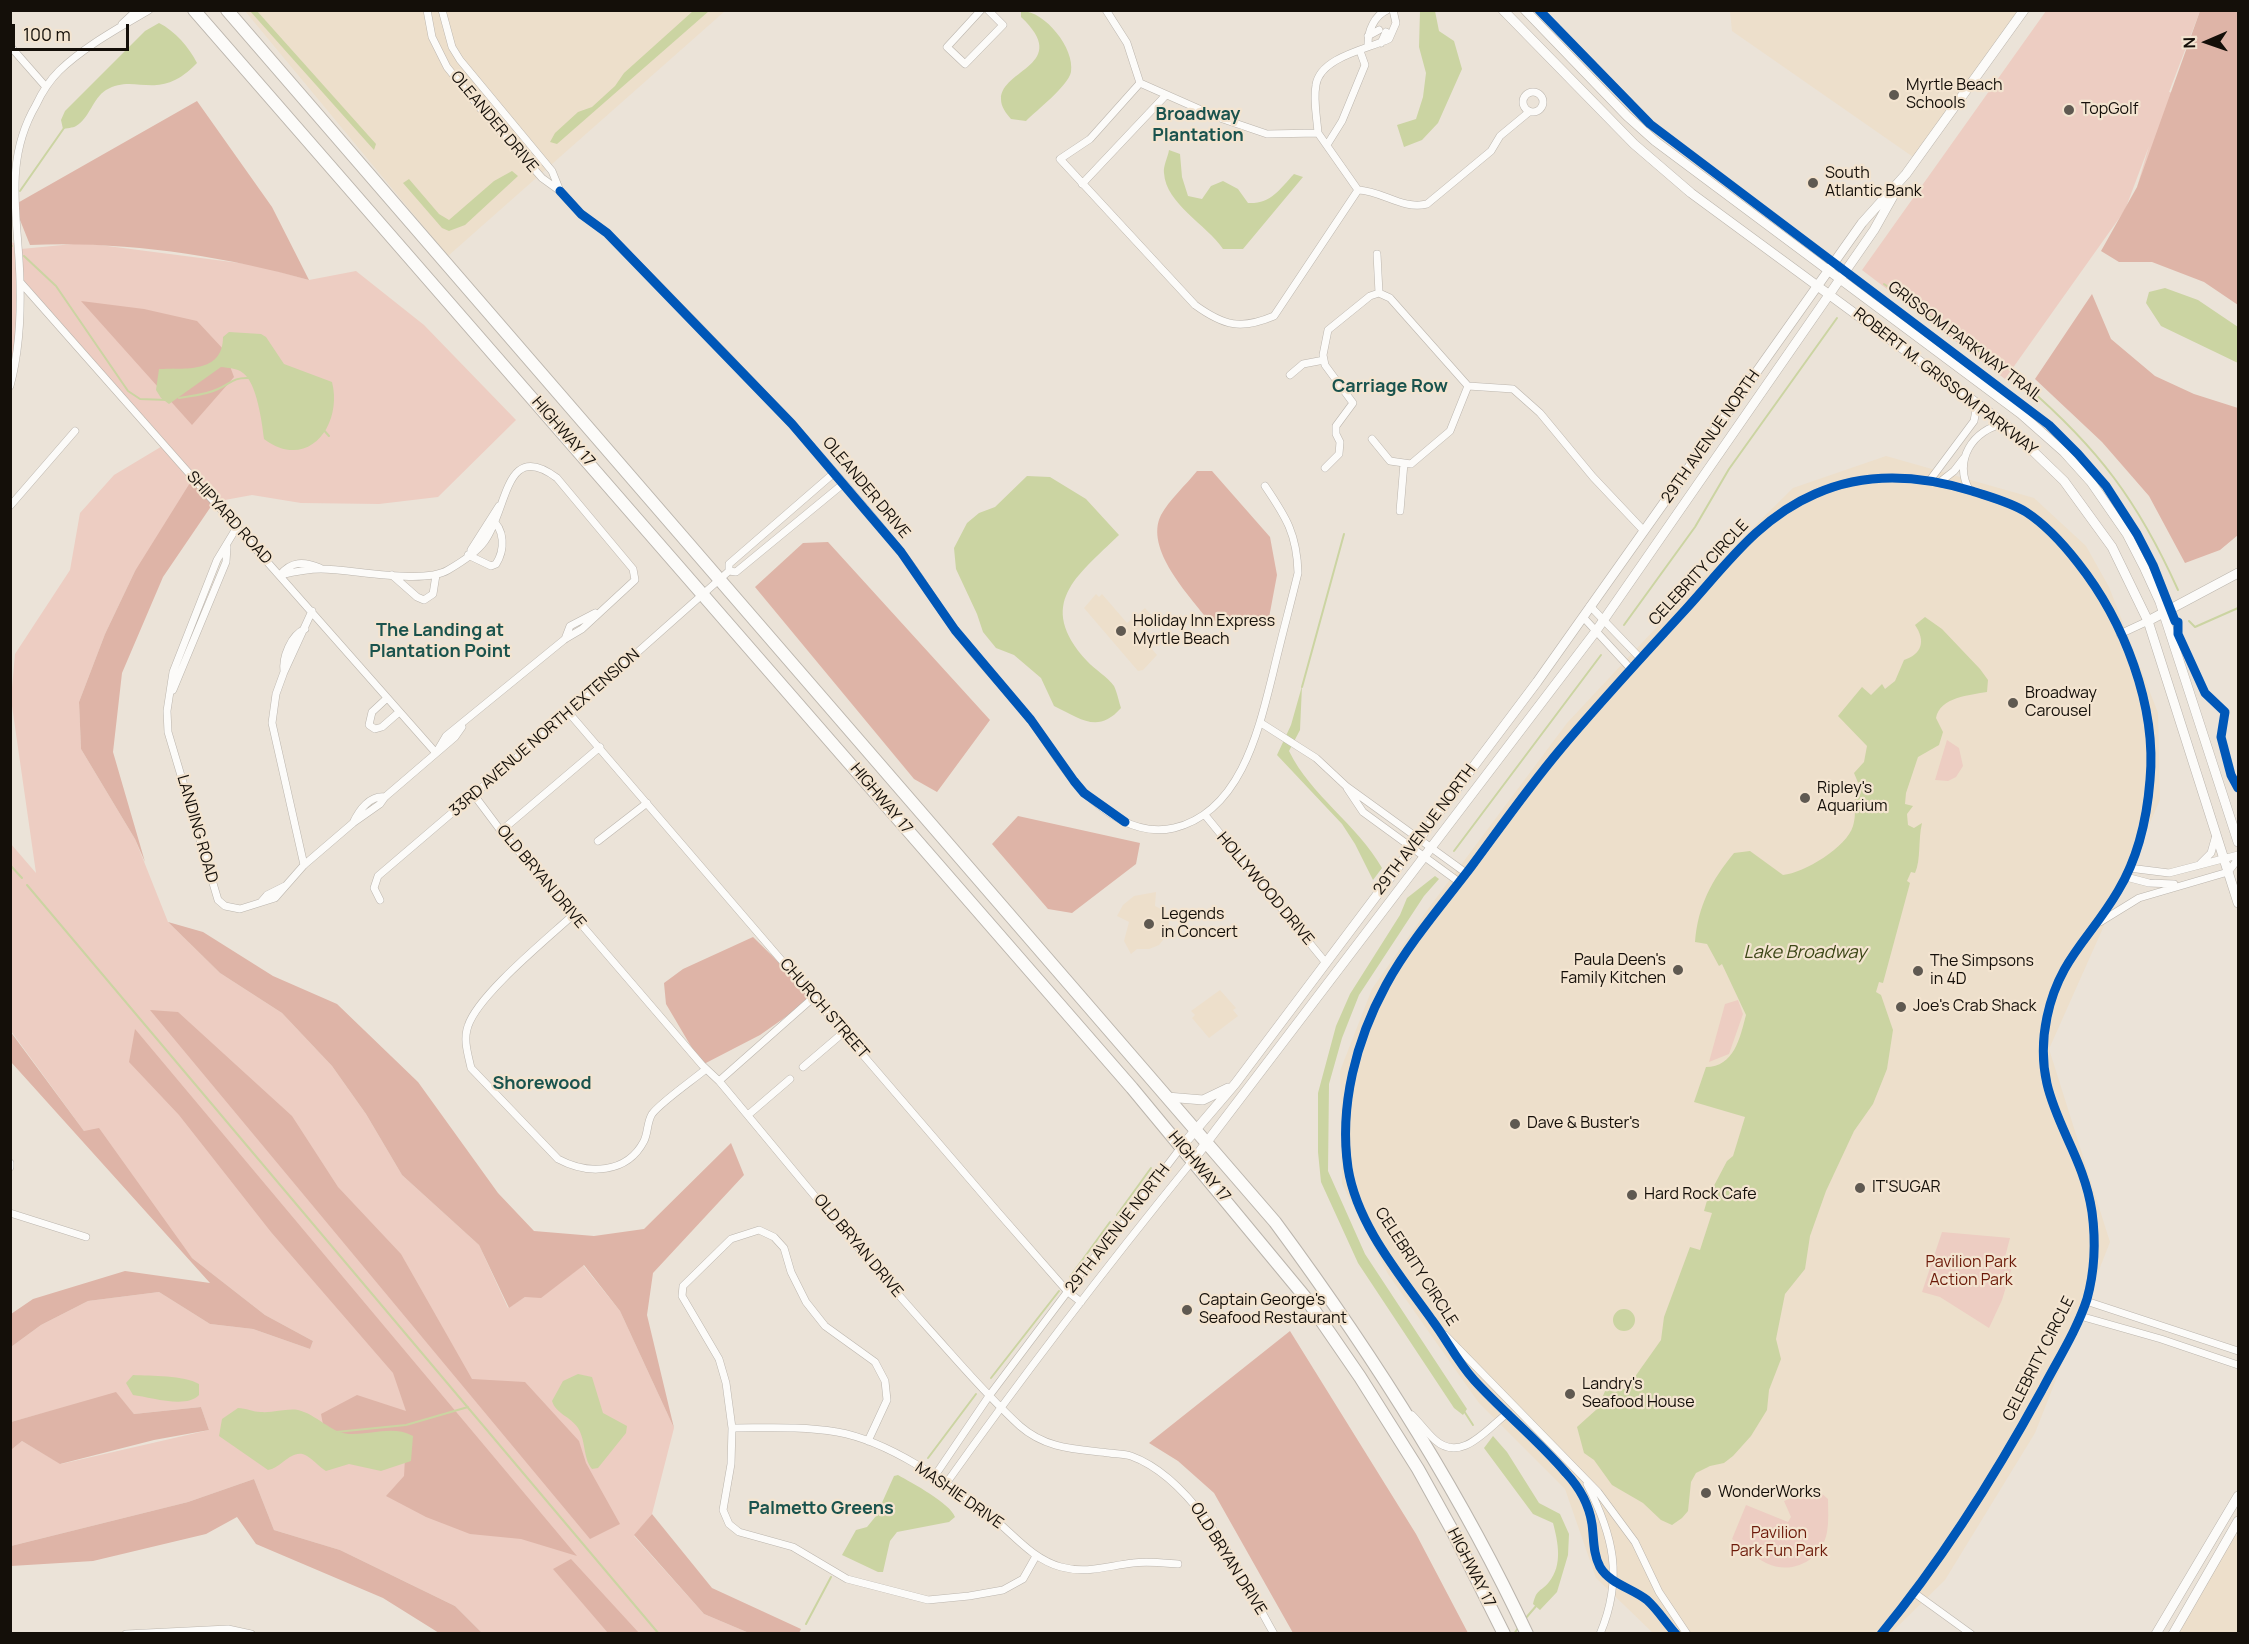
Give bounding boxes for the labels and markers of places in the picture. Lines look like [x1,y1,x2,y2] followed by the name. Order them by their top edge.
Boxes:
[1906,76,2003,114] place label: Myrtle Beach Schools
[1887,88,1901,102] marker: Myrtle Beach Schools
[2081,100,2138,120] place label: TopGolf
[2062,103,2076,117] marker: TopGolf
[1825,164,1922,202] place label: South Atlantic Bank
[1806,176,1820,190] marker: South Atlantic Bank
[1133,612,1275,650] place label: Holiday Inn Express Myrtle Beach
[1114,624,1128,638] marker: Holiday Inn Express Myrtle Beach
[2025,684,2097,722] place label: Broadway Carousel
[2006,696,2020,710] marker: Broadway Carousel
[1817,779,1888,817] place label: Ripley's Aquarium
[1798,791,1812,805] marker: Ripley's Aquarium
[1161,905,1238,943] place label: Legends in Concert
[1142,917,1156,931] marker: Legends in Concert
[1560,951,1666,989] place label: Paula Deen's Family Kitchen
[1930,952,2034,990] place label: The Simpsons in 4D
[1671,963,1685,977] marker: Paula Deen's Family Kitchen
[1911,964,1925,978] marker: The Simpsons in 4D
[1913,997,2036,1017] place label: Joe's Crab Shack
[1894,1000,1908,1014] marker: Joe's Crab Shack
[1527,1114,1640,1134] place label: Dave & Buster's
[1508,1117,1522,1131] marker: Dave & Buster's
[1872,1178,1941,1198] place label: IT'SUGAR
[1853,1181,1867,1195] marker: IT'SUGAR
[1644,1185,1757,1205] place label: Hard Rock Cafe
[1625,1188,1639,1202] marker: Hard Rock Cafe
[1199,1291,1347,1329] place label: Captain George's Seafood Restaurant
[1180,1303,1194,1317] marker: Captain George's Seafood Restaurant
[1582,1375,1695,1413] place label: Landry's Seafood House
[1563,1387,1577,1401] marker: Landry's Seafood House
[1718,1483,1821,1503] place label: WonderWorks
[1699,1486,1713,1500] marker: WonderWorks

